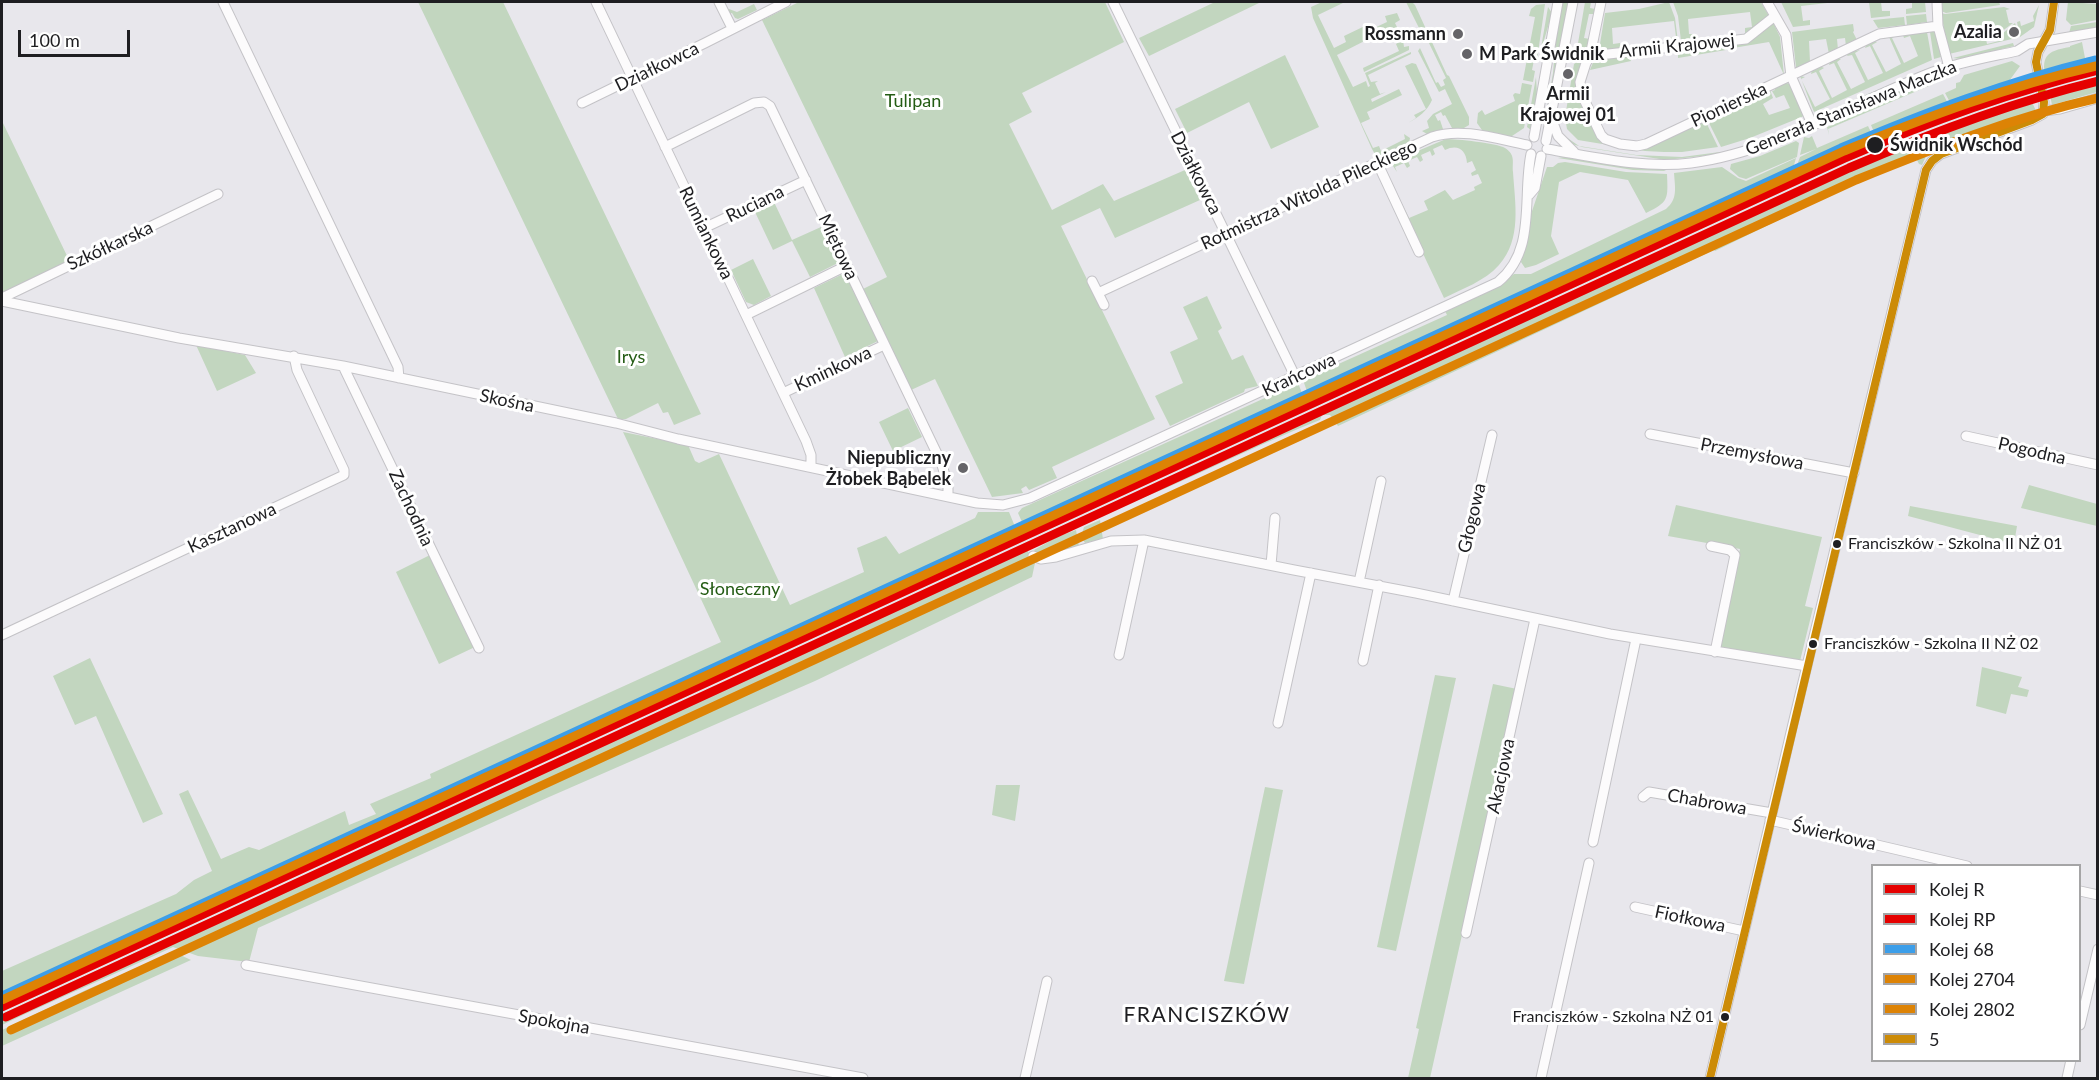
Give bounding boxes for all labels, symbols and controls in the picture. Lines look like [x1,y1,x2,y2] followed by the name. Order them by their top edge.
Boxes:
[21,18,134,56] scale bar
[1954,21,2002,43] place label: Azalia
[1364,23,1446,45] place label: Rossmann
[2007,25,2021,39] marker: Azalia
[1451,27,1465,41] marker: Rossmann
[29,29,80,51] text: 100 m
[1618,29,1736,63] street label: Armii Krajowej
[612,37,702,97] street label: Działkowca
[1479,43,1604,65] place label: M Park Świdnik
[1460,47,1474,61] marker: M Park Świdnik
[1742,56,1960,160] street label: Generała Stanisława Maczka
[1561,67,1575,81] marker: Armii Krajowej 01
[1687,78,1771,132] street label: Pionierska
[1520,83,1616,125] place label: Armii Krajowej 01
[885,90,941,112] park label: Tulipan
[1166,128,1226,218] street label: Działkowca
[1890,134,2023,156] place label: Świdnik Wschód
[1197,135,1421,255] street label: Rotmistrza Witolda Pileckiego
[1865,135,1885,155] marker: Świdnik Wschód
[722,181,788,227] street label: Ruciana
[674,183,738,283] street label: Rumiankowa
[813,211,863,283] street label: Miętowa
[64,217,156,275] street label: Szkółkarska
[791,342,875,396] street label: Kminkowa
[617,346,645,368] park label: Irys
[1259,349,1339,401] street label: Krańcowa
[478,385,536,417] street label: Skośna
[1699,433,1805,475] street label: Przemysłowa
[1996,433,2068,469] street label: Pogodna
[826,447,951,490] place label: Niepubliczny Żłobek Bąbelek
[956,461,970,475] marker: Niepubliczny Żłobek Bąbelek
[384,466,438,550] street label: Zachodnia
[1453,481,1491,555] street label: Głogowa
[184,498,280,558] street label: Kasztanowa
[1848,534,2063,554] place label: Franciszków - Szkolna II NŻ 01
[1831,538,1843,550] marker: Franciszków - Szkolna II NŻ 01
[700,578,780,600] park label: Słoneczny
[1824,634,2039,654] place label: Franciszków - Szkolna II NŻ 02
[1807,638,1819,650] marker: Franciszków - Szkolna II NŻ 02
[1483,736,1519,816] street label: Akacjowa
[1666,784,1748,820] street label: Chabrowa
[1790,815,1878,855] street label: Świerkowa
[1871,864,2081,1062] legend
[1929,878,1984,900] text: Kolej R
[1653,901,1727,937] street label: Fiołkowa
[1929,908,1995,930] text: Kolej RP
[1929,938,1994,960] text: Kolej 68
[1929,968,2015,990] text: Kolej 2704
[1929,998,2015,1020] text: Kolej 2802
[1123,1002,1291,1028] district label: FRANCISZKÓW
[517,1005,591,1039] street label: Spokojna
[1512,1007,1714,1027] place label: Franciszków - Szkolna NŻ 01
[1719,1011,1731,1023] marker: Franciszków - Szkolna NŻ 01
[1929,1028,1939,1050] text: 5

